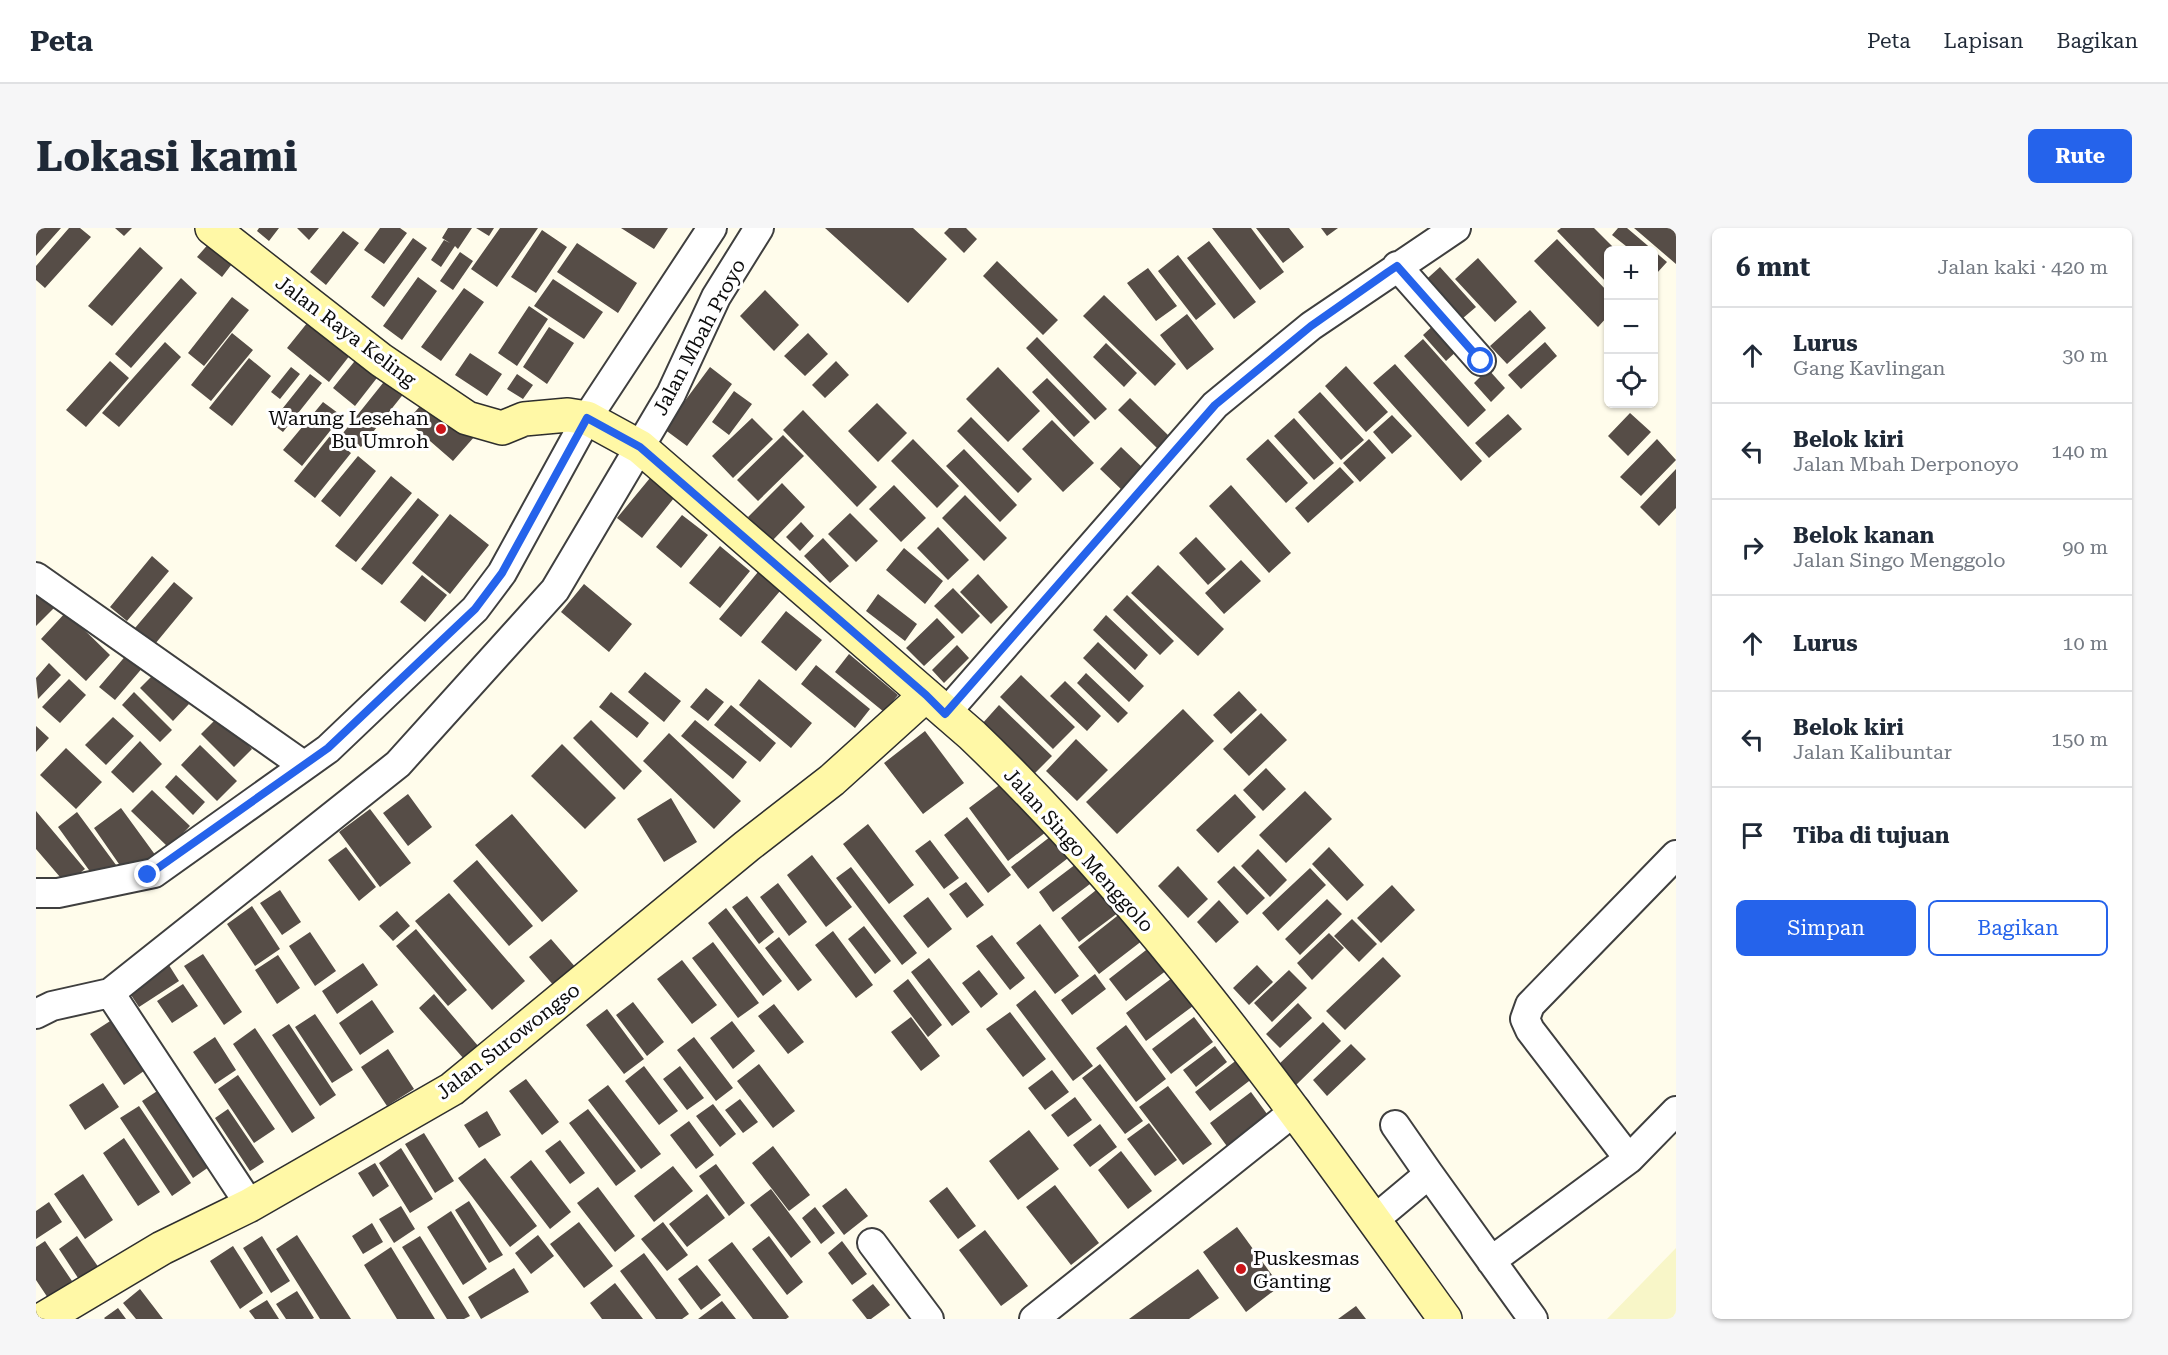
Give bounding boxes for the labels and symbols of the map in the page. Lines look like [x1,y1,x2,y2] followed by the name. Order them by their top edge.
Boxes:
[648,255,750,419] street label: Jalan Mbah Proyo
[271,270,422,392] street label: Jalan Raya Keling
[1467,347,1493,373] route start
[268,406,429,453] place label: Warung Lesehan Bu Umroh
[434,422,448,436] marker: Warung Lesehan Bu Umroh
[999,763,1159,937] street label: Jalan Singo Menggolo
[134,861,160,887] route end
[431,977,585,1105] street label: Jalan Surowongso
[1253,1246,1359,1293] place label: Puskesmas Ganting
[1234,1262,1248,1276] marker: Puskesmas Ganting

